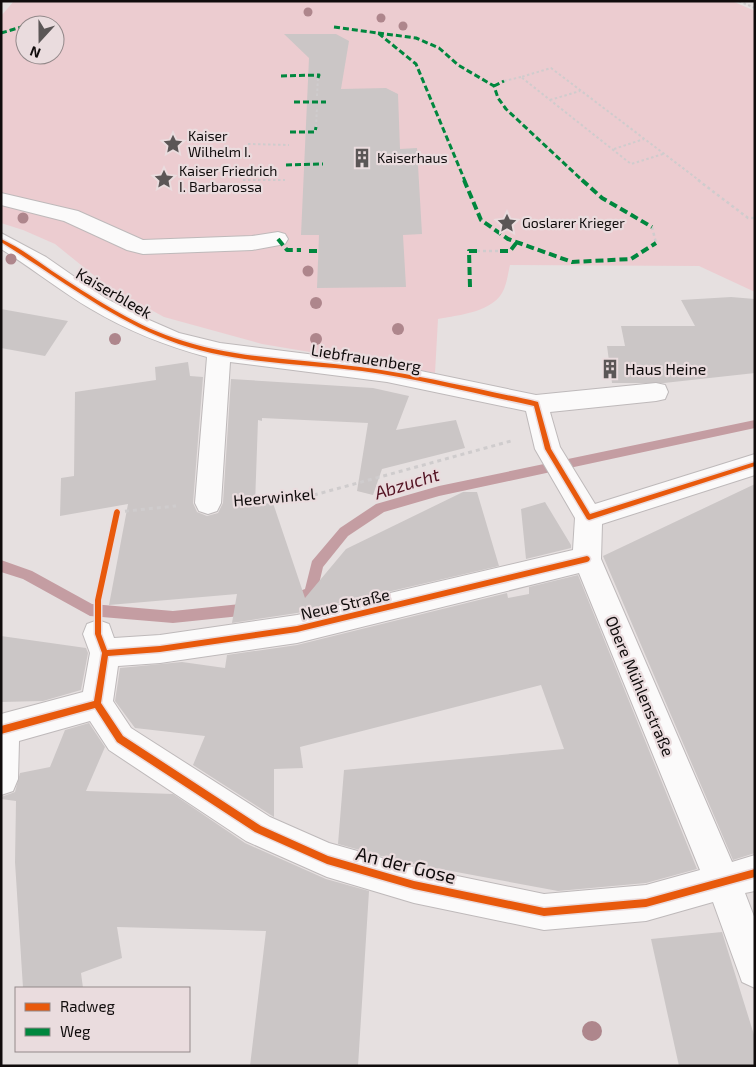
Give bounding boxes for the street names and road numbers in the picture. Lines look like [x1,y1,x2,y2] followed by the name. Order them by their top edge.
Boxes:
[73,263,156,322] street label: Kaiserbleek
[310,339,423,376] street label: Liebfrauenberg
[232,483,316,510] street label: Heerwinkel
[299,584,391,623] street label: Neue Straße
[602,613,679,759] street label: Obere Mühlenstraße
[354,841,459,888] street label: An der Gose

